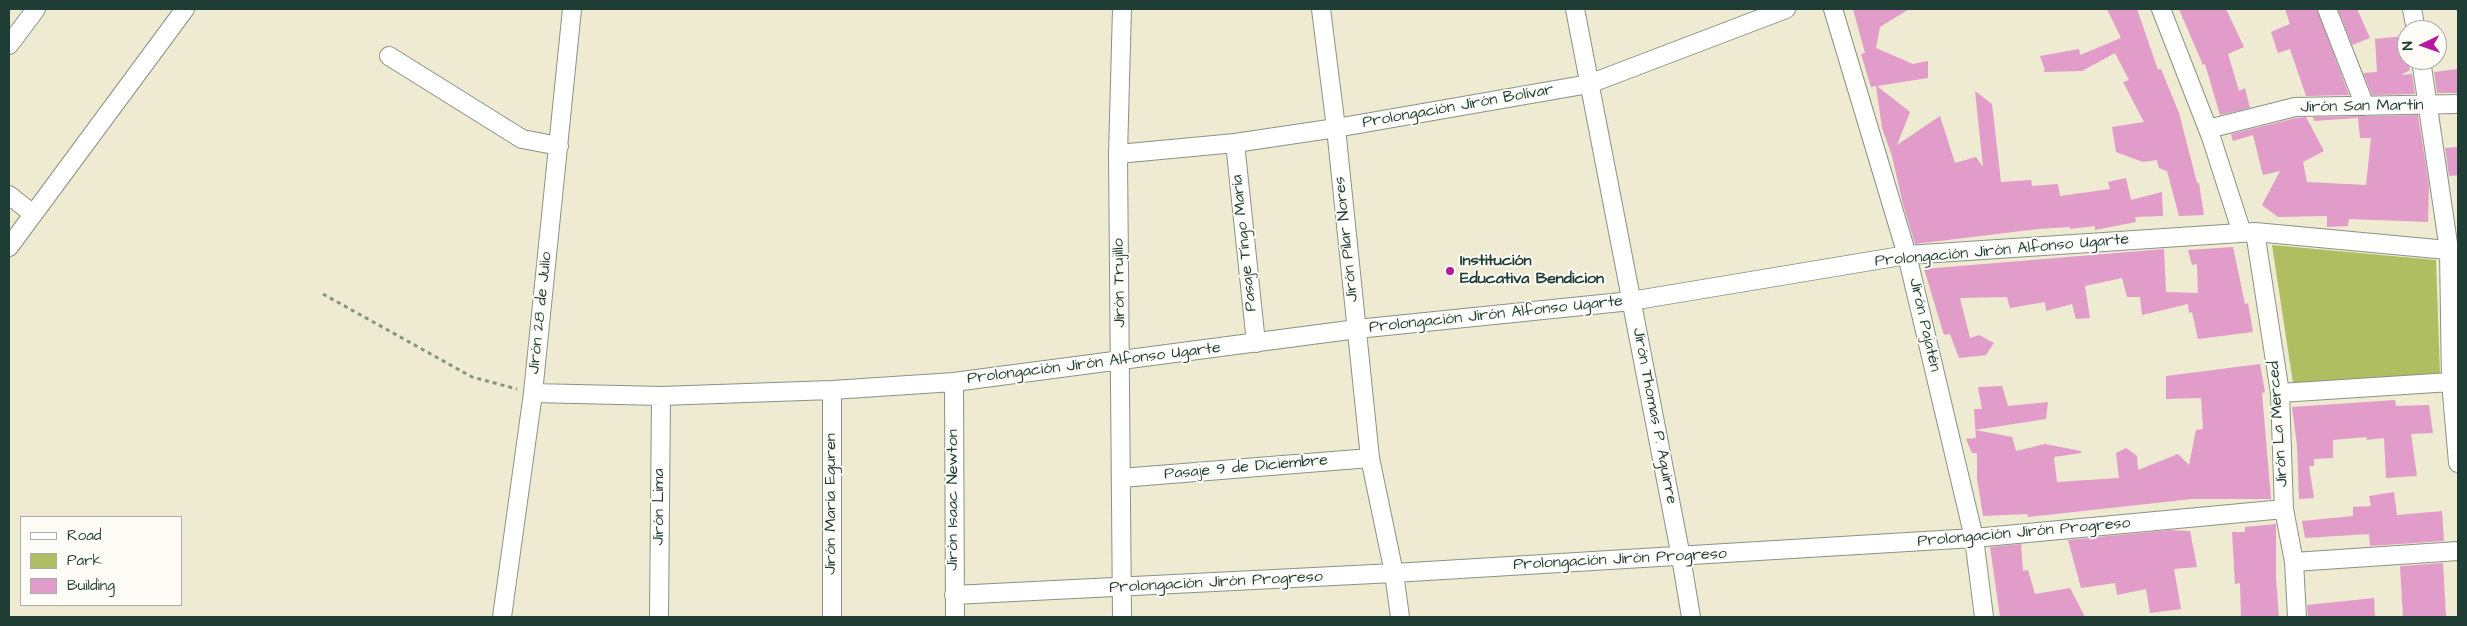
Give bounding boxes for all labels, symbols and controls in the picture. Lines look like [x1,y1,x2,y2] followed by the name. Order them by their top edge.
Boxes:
[2397,20,2447,70] north arrow
[2398,41,2418,51] text: N
[1361,81,1555,133] street label: Prolongación Jirón Bolívar
[2300,96,2424,118] street label: Jirón San Martín
[1228,174,1262,312] street label: Pasaje Tingo María
[1331,175,1363,303] street label: Jirón Pilar Nores
[1874,230,2130,272] street label: Prolongación Jirón Alfonso Ugarte
[1110,238,1130,328] street label: Jirón Trujillo
[525,251,557,375] street label: Jirón 28 de Julio
[1460,252,1604,290] place label: Institución Educativa Bendicion
[1444,265,1456,277] marker: Institución Educativa Bendicion
[1904,276,1944,374] street label: Jirón Pajatén
[1368,292,1624,338] street label: Prolongación Jirón Alfonso Ugarte
[1627,326,1681,506] street label: Jirón Thomas P. Aguirre
[966,339,1222,389] street label: Prolongación Jirón Alfonso Ugarte
[2265,360,2293,488] street label: Jirón La Merced
[944,429,964,571] street label: Jirón Isaac Newton
[822,433,842,575] street label: Jirón María Eguren
[1163,451,1329,485] street label: Pasaje 9 de Diciembre
[650,468,670,546] street label: Jirón Lima
[1917,514,2131,552] street label: Prolongación Jirón Progreso
[20,516,182,606] legend
[67,525,101,546] text: Road
[1513,545,1727,575] street label: Prolongación Jirón Progreso
[67,550,102,571] text: Park
[1109,568,1323,598] street label: Prolongación Jirón Progreso
[67,575,115,596] text: Building

